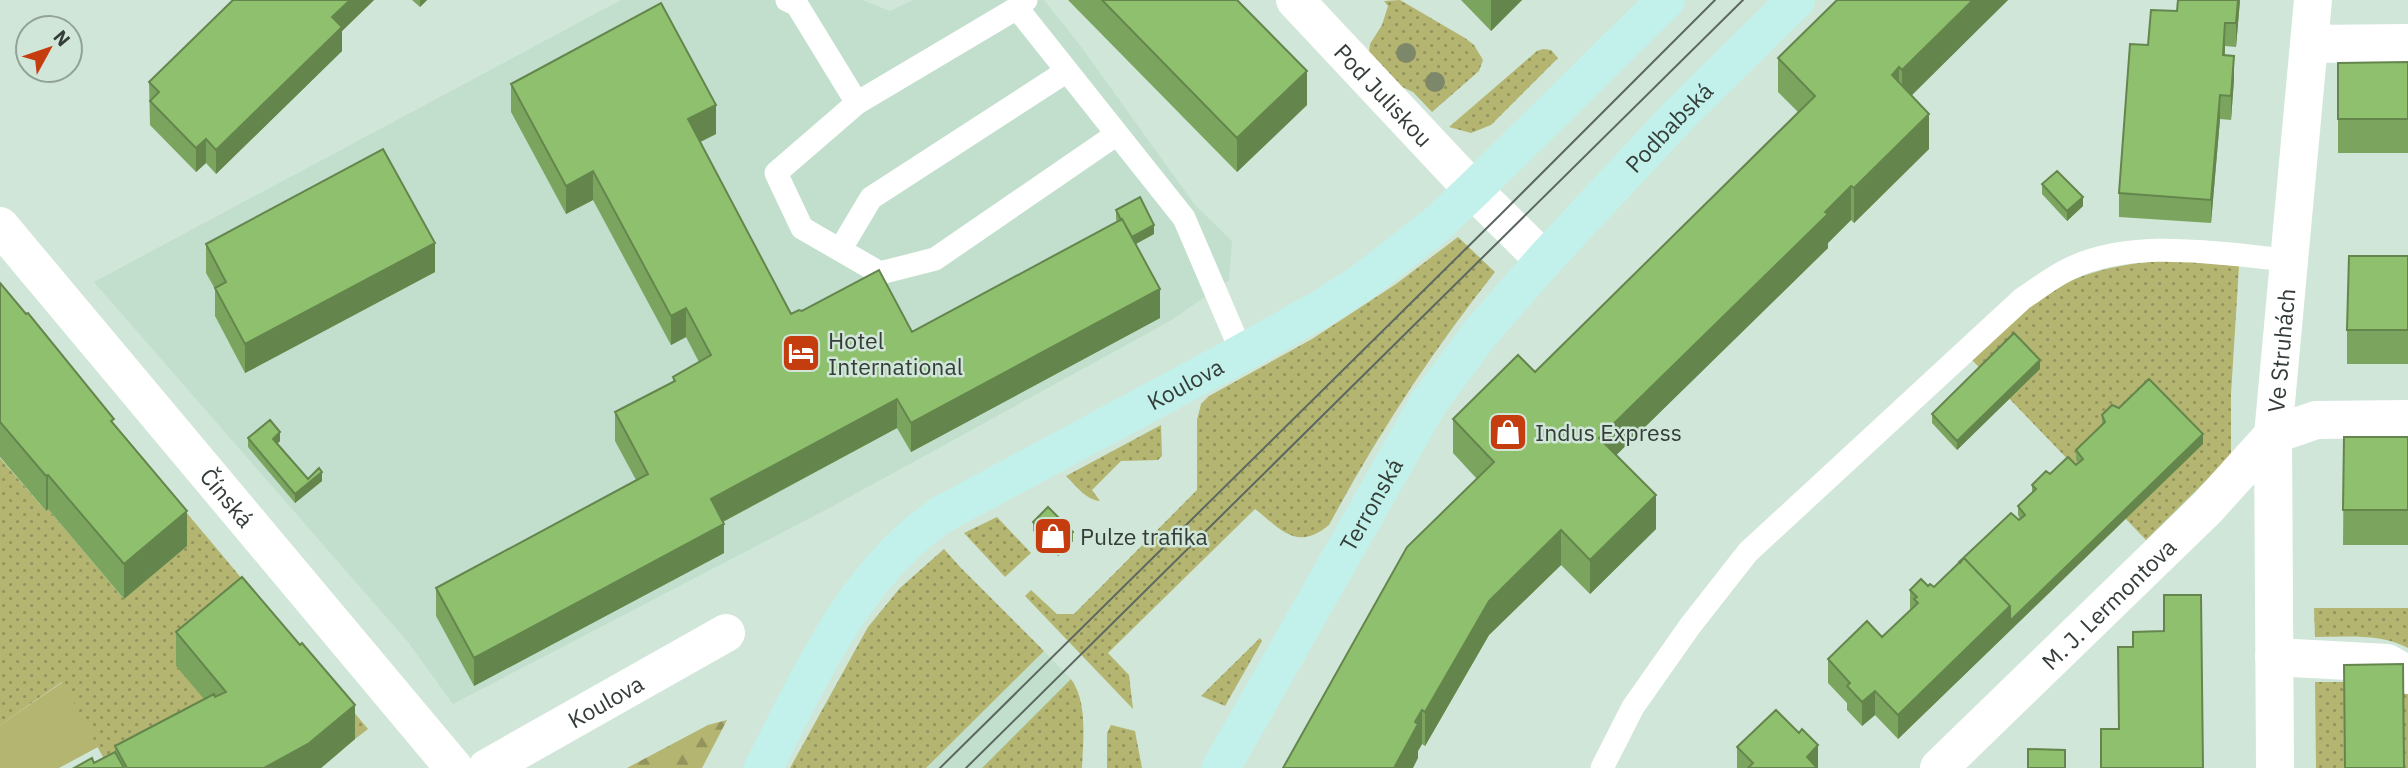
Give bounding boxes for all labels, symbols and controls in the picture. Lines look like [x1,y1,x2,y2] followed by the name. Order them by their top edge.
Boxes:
[14,14,84,84] north arrow
[48,25,76,51] text: N
[1328,37,1440,153] street label: Pod Juliskou
[1618,75,1719,179] street label: Podbabská
[2260,287,2301,414] street label: Ve Struhách
[828,325,963,381] place label: Hotel International
[780,332,822,374] hotel icon: Hotel International
[1142,351,1228,416] street label: Koulova
[1487,411,1529,453] shop icon: Indus Express
[1535,417,1682,447] place label: Indus Express
[1332,453,1409,557] street label: Terronská
[194,461,261,533] street label: Čínská
[1032,515,1074,557] shop icon: Pulze trafika
[1080,521,1208,551] place label: Pulze trafika
[2035,532,2182,676] street label: M. J. Lermontova
[562,668,649,734] street label: Koulova

